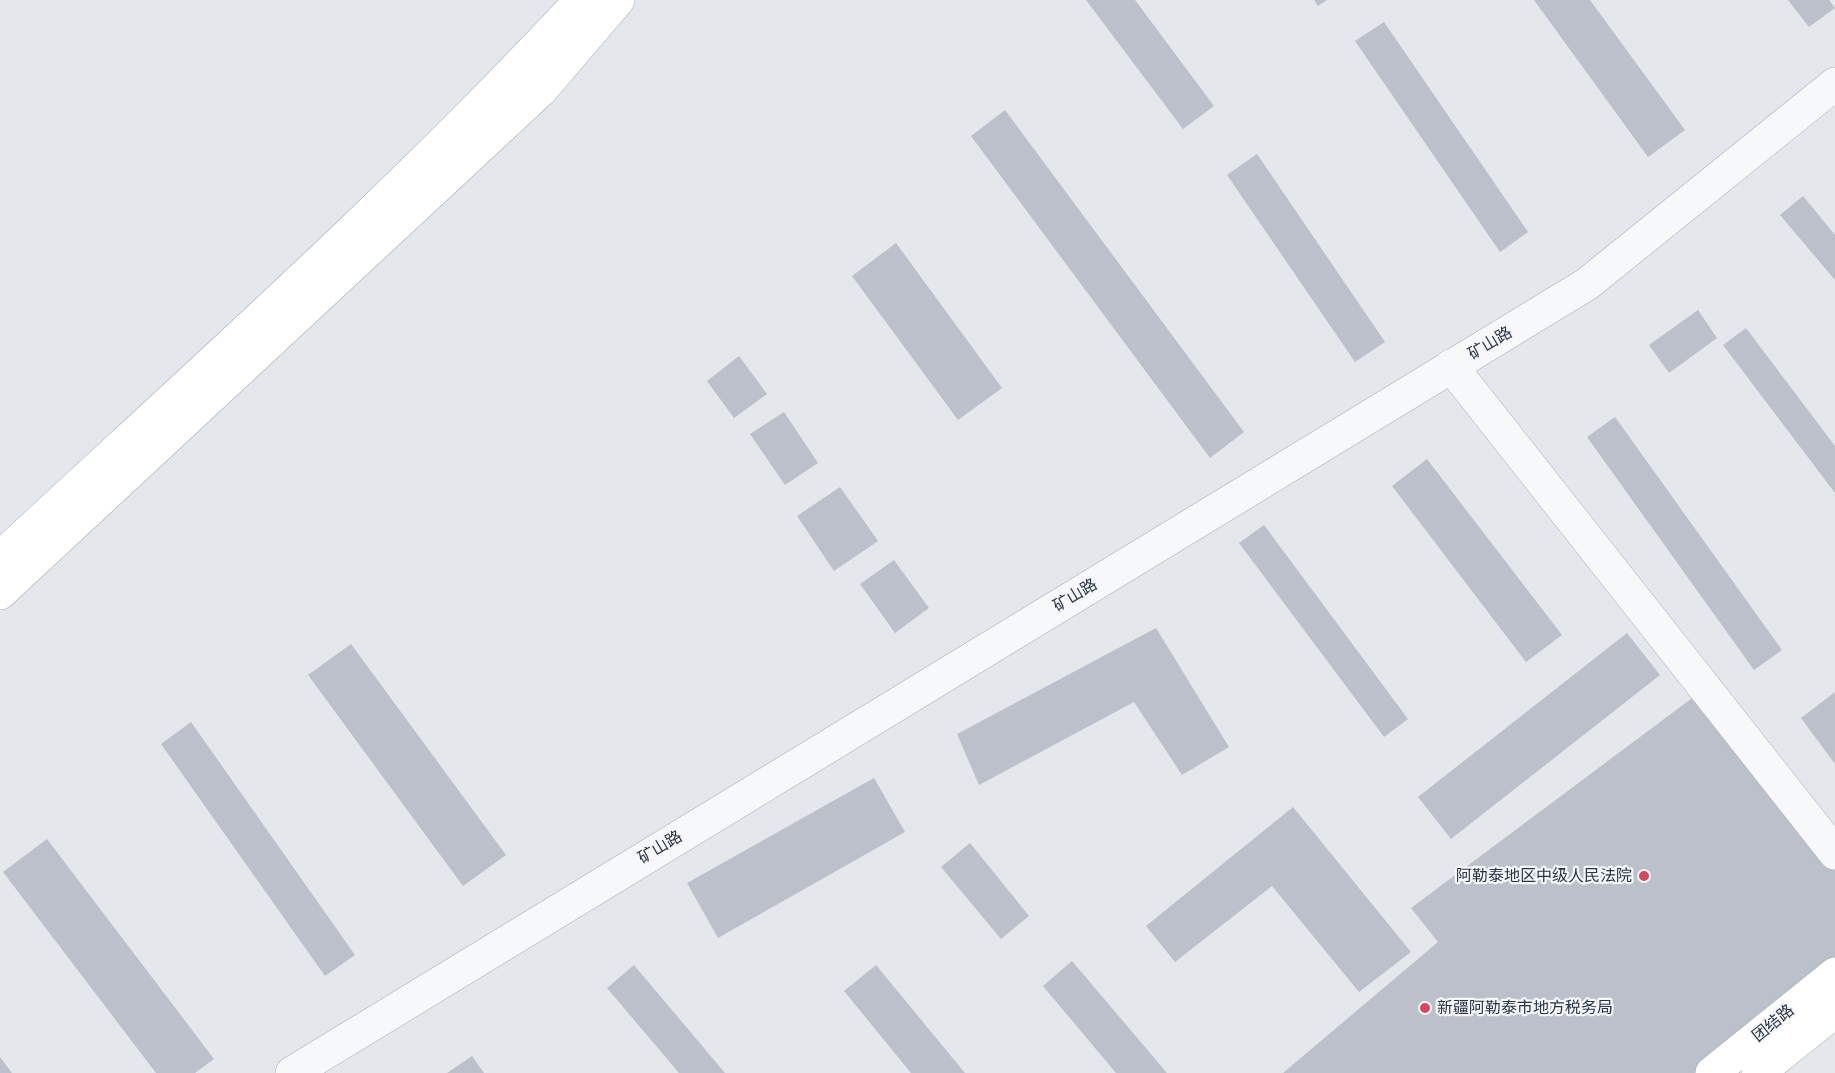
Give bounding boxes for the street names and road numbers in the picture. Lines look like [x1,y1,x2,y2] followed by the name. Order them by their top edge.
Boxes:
[1464,322,1516,364] street label: 矿山路
[1049,574,1101,616] street label: 矿山路
[634,826,686,868] street label: 矿山路
[1748,1000,1798,1046] street label: 团结路

